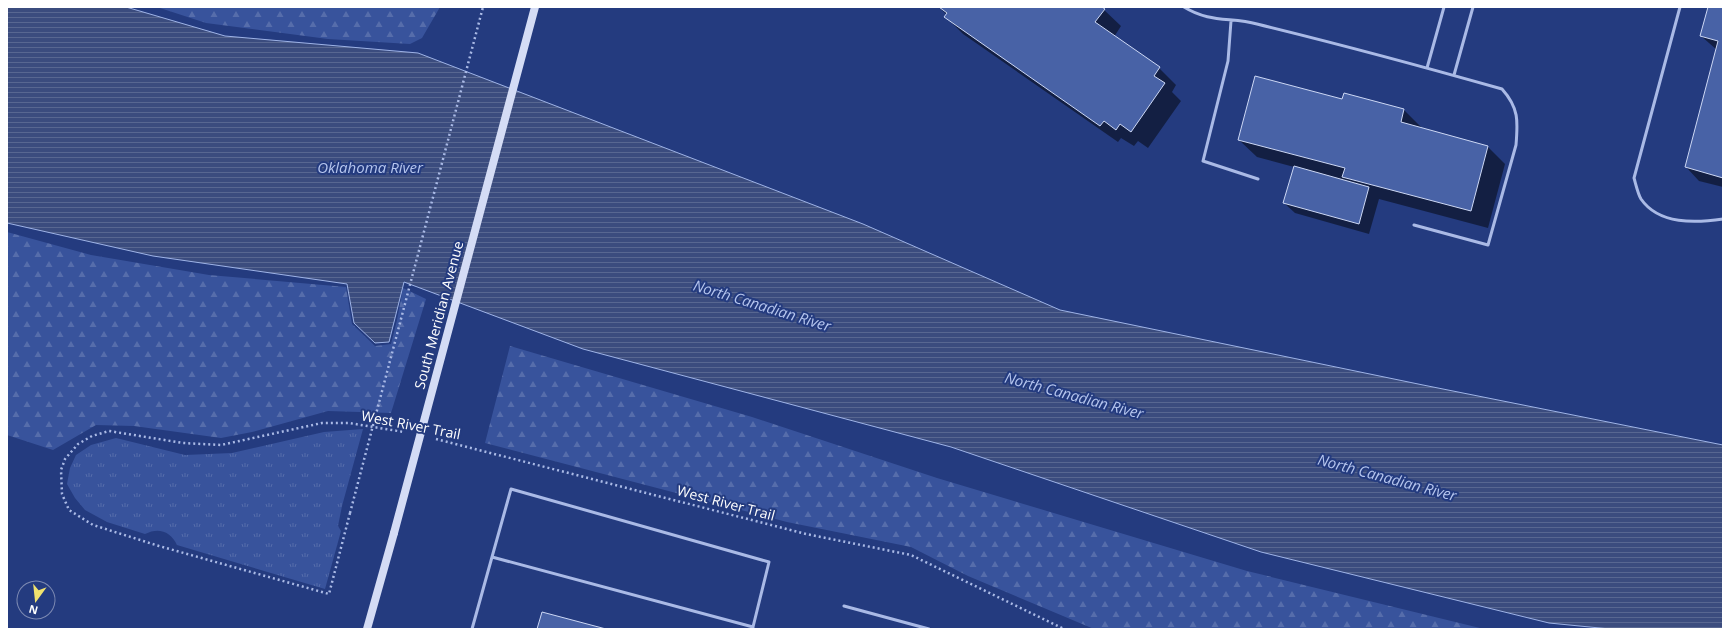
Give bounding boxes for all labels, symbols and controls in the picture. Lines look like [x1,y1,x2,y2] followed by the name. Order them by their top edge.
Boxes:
[317,157,424,177] water label: Oklahoma River
[410,239,467,391] street label: South Meridian Avenue
[691,275,835,336] water label: North Canadian River
[1003,367,1147,423] water label: North Canadian River
[360,406,462,443] street label: West River Trail
[1316,449,1460,505] water label: North Canadian River
[675,480,777,525] street label: West River Trail
[16,580,56,620] north arrow
[27,602,40,619] text: N

